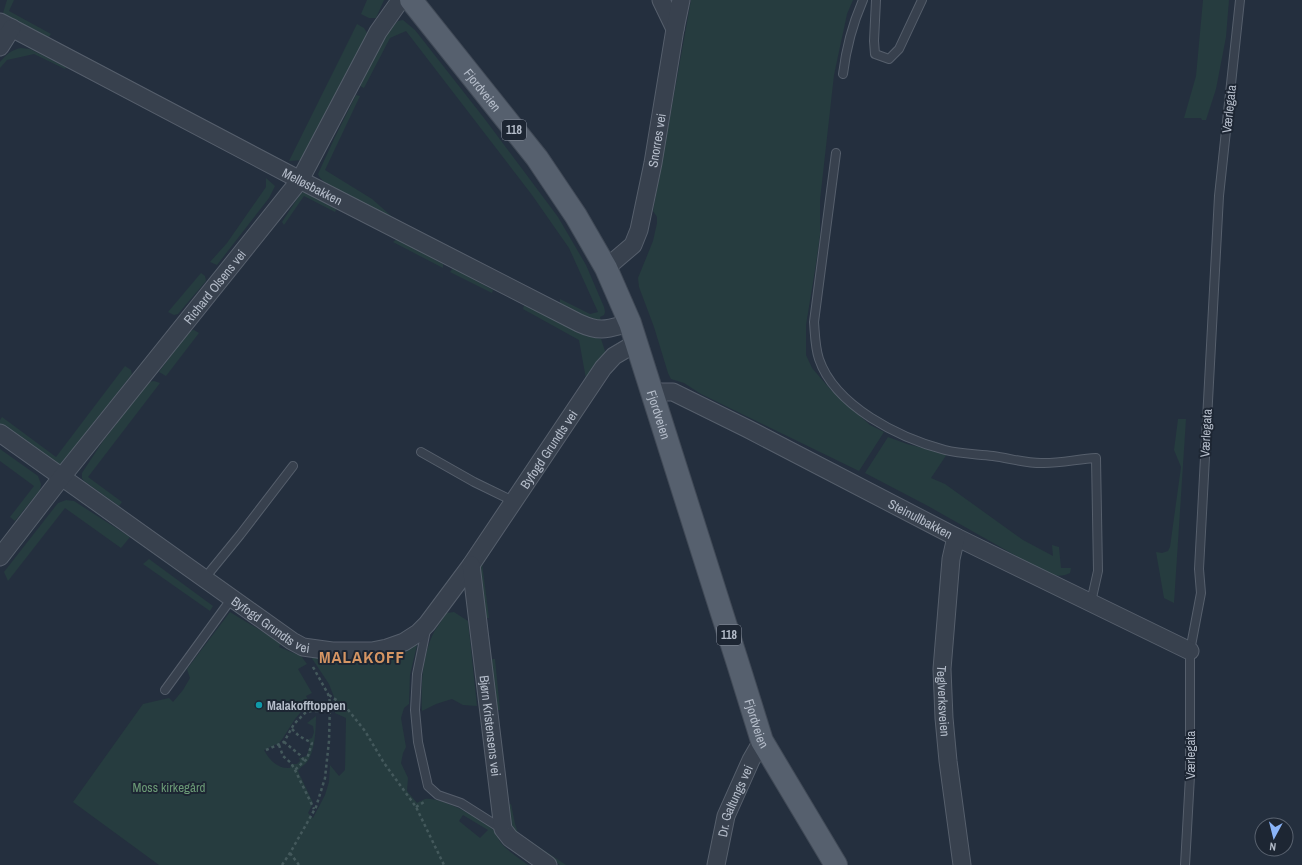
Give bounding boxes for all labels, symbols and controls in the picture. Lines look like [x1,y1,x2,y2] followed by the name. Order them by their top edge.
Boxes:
[460,65,505,115] street label: Fjordveien
[1218,84,1240,134] street label: Værlegata
[644,112,670,169] street label: Snorres vei
[502,120,526,140] road number: 118
[279,164,345,209] street label: Melløsbakken
[179,246,249,327] street label: Richard Olsens vei
[643,388,675,441] street label: Fjordveien
[516,406,581,492] street label: Byfogd Grundts vei
[1196,408,1216,458] street label: Værlegata
[885,495,956,542] street label: Steinullbakken
[228,592,311,656] street label: Byfogd Grundts vei
[717,625,741,645] road number: 118
[319,645,405,668] district label: MALAKOFF
[933,665,954,737] street label: Teglverksveien
[476,674,505,777] street label: Bjørn Kristensens vei
[267,697,346,714] place label: Malakofftoppen
[741,697,773,751] street label: Fjordveien
[254,700,264,710] marker: Malakofftoppen
[1182,731,1199,779] street label: Værlegata
[713,762,756,839] street label: Dr. Galtungs vei
[133,779,205,796] park label: Moss kirkegård
[1254,817,1294,857] north arrow
[1269,840,1277,854] text: N

